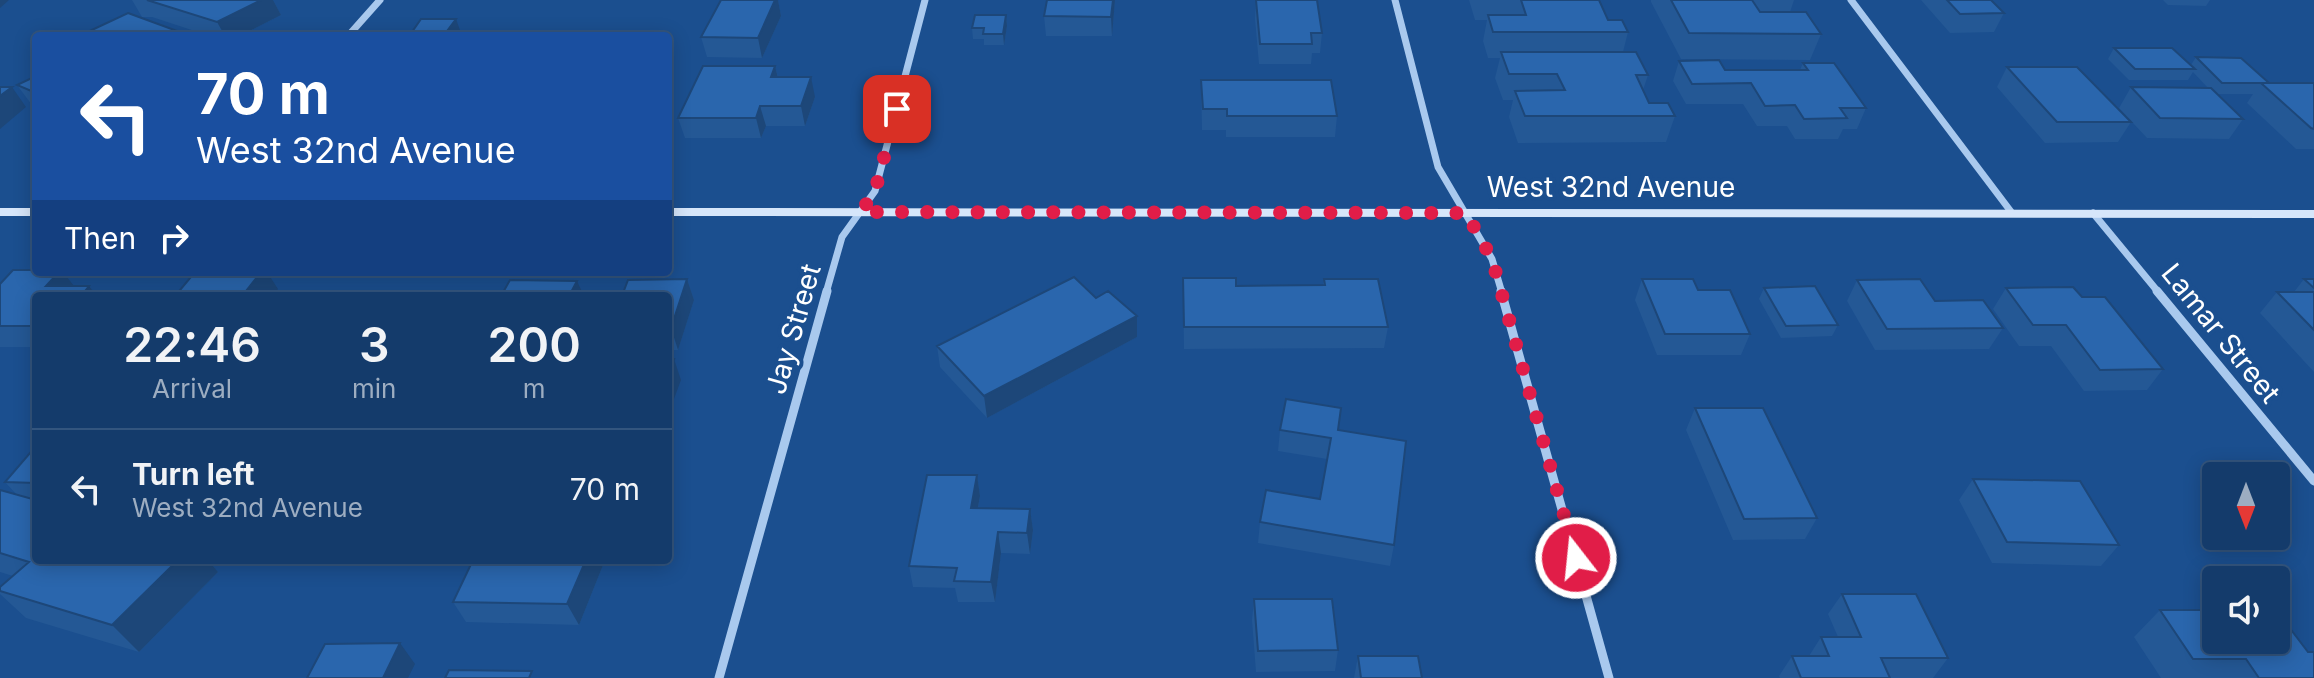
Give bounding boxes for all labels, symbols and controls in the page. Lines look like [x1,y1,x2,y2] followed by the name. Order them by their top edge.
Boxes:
[196,60,330,128] text: 70 m
[64,64,168,168] icon: left
[863,75,931,143] pin
[875,87,919,131] icon: arrive
[196,128,516,172] text: West 32nd Avenue
[1487,170,1735,204] street label: West 32nd Avenue
[152,216,196,260] icon: right
[64,220,136,256] text: Then
[2155,257,2287,409] street label: Lamar Street
[758,260,828,398] street label: Jay Street
[123,315,261,374] text: 22:46
[359,315,390,374] text: 3
[488,315,581,374] text: 200
[152,373,232,404] text: Arrival
[352,373,396,404] text: min
[523,373,546,404] text: m
[132,456,254,492] text: Turn left
[2202,462,2290,550] north arrow
[2202,462,2290,654] map controls
[64,467,108,511] icon: left
[570,471,640,507] text: 70 m
[132,492,363,523] text: West 32nd Avenue
[1534,516,1618,600] position arrow
[2202,566,2290,654] button: sound

